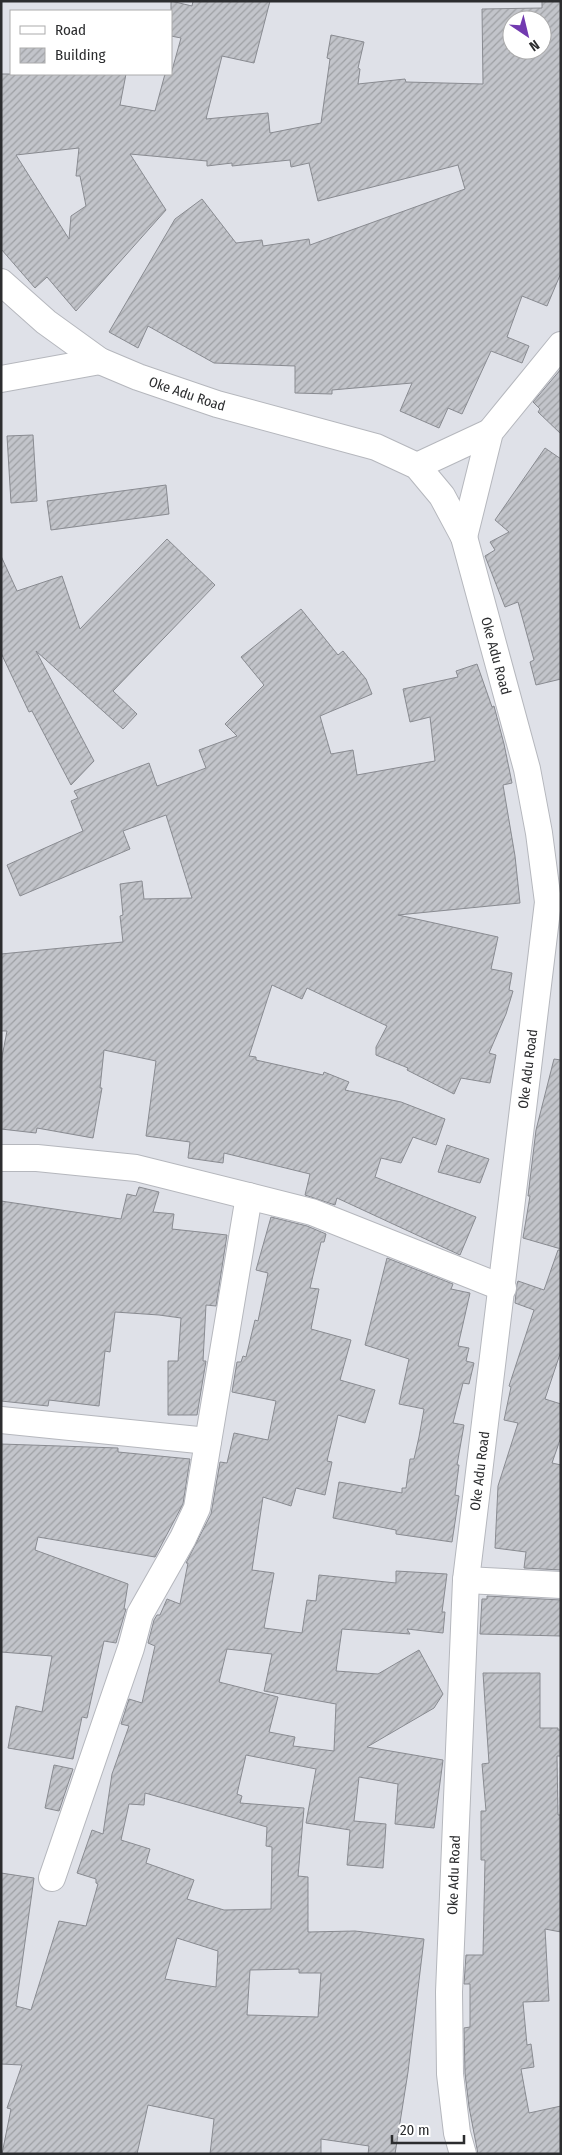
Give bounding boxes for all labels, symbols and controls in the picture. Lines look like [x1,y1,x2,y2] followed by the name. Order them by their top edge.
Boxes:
[10,10,172,75] legend
[502,10,552,60] north arrow
[55,21,86,39] text: Road
[526,36,542,55] text: N
[55,46,106,64] text: Building
[147,373,227,414] street label: Oke Adu Road
[478,615,515,697] street label: Oke Adu Road
[515,1028,541,1110] street label: Oke Adu Road
[467,1430,493,1512] street label: Oke Adu Road
[444,1835,464,1915] street label: Oke Adu Road
[392,2112,464,2144] scale bar
[400,2121,430,2139] text: 20 m

